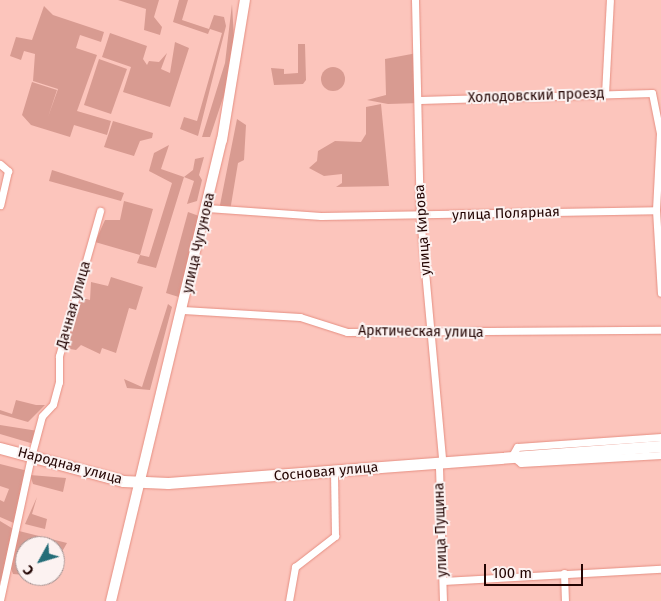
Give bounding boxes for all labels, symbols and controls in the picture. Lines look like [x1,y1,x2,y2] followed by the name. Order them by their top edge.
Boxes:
[468,85,604,107] street label: Холодовский проезд
[411,184,435,276] street label: улица Кирова
[179,191,219,295] street label: улица Чугунова
[452,204,560,224] street label: улица Полярная
[53,259,95,351] street label: Дачная улица
[358,323,484,341] street label: Арктическая улица
[16,444,124,488] street label: Народная улица
[273,459,379,485] street label: Сосновая улица
[431,482,451,578] street label: улица Пущина
[15,536,65,586] north arrow
[486,554,585,586] scale bar
[20,562,38,579] text: С
[492,564,532,582] text: 100 m

